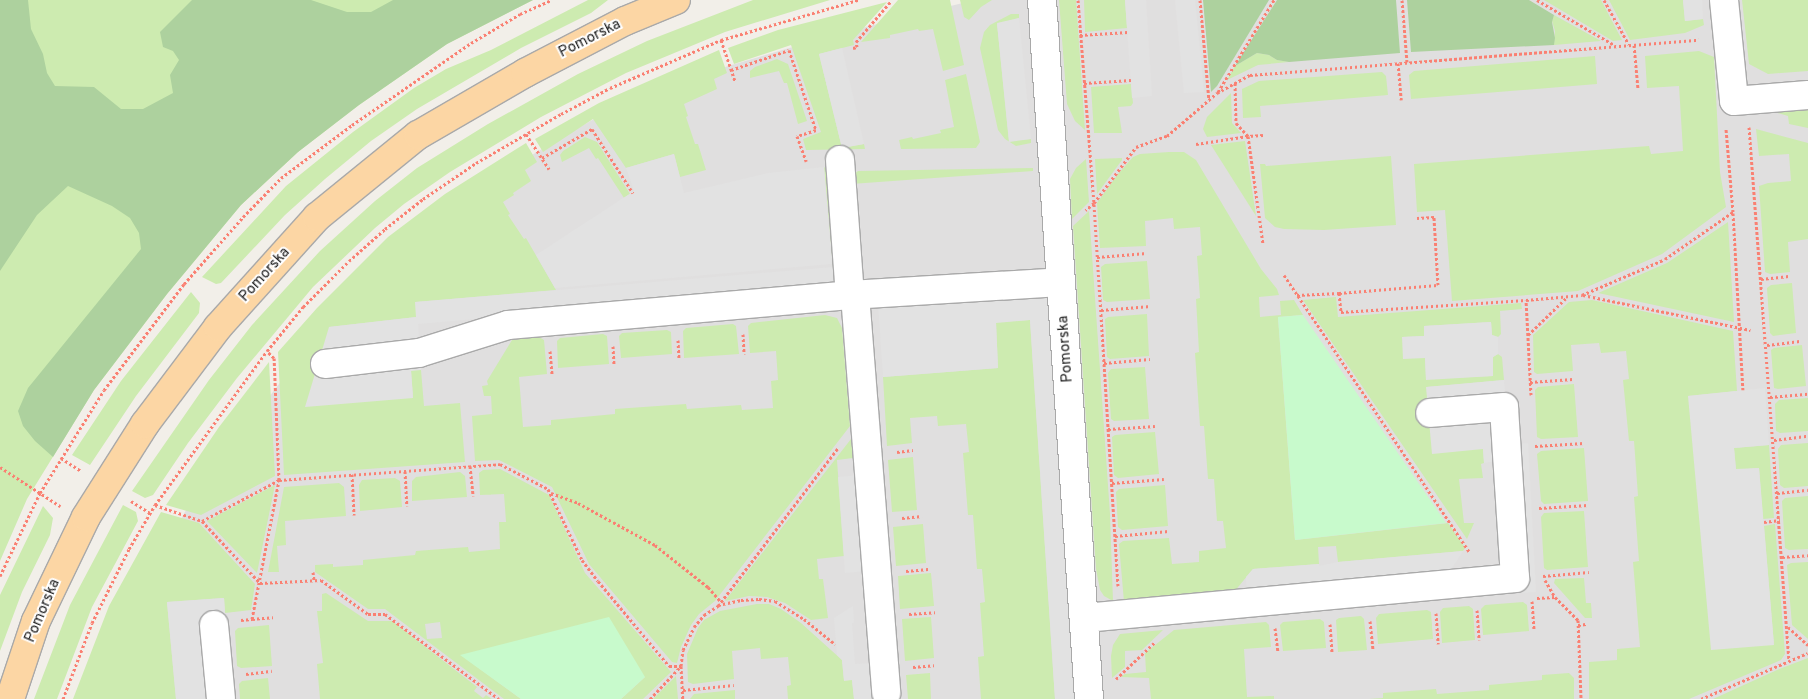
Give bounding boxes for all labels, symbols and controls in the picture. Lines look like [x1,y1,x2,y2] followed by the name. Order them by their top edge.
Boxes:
[556,16,624,62] street label: Pomorska
[236,244,294,306] street label: Pomorska
[1055,315,1077,383] street label: Pomorska
[22,577,64,645] street label: Pomorska

